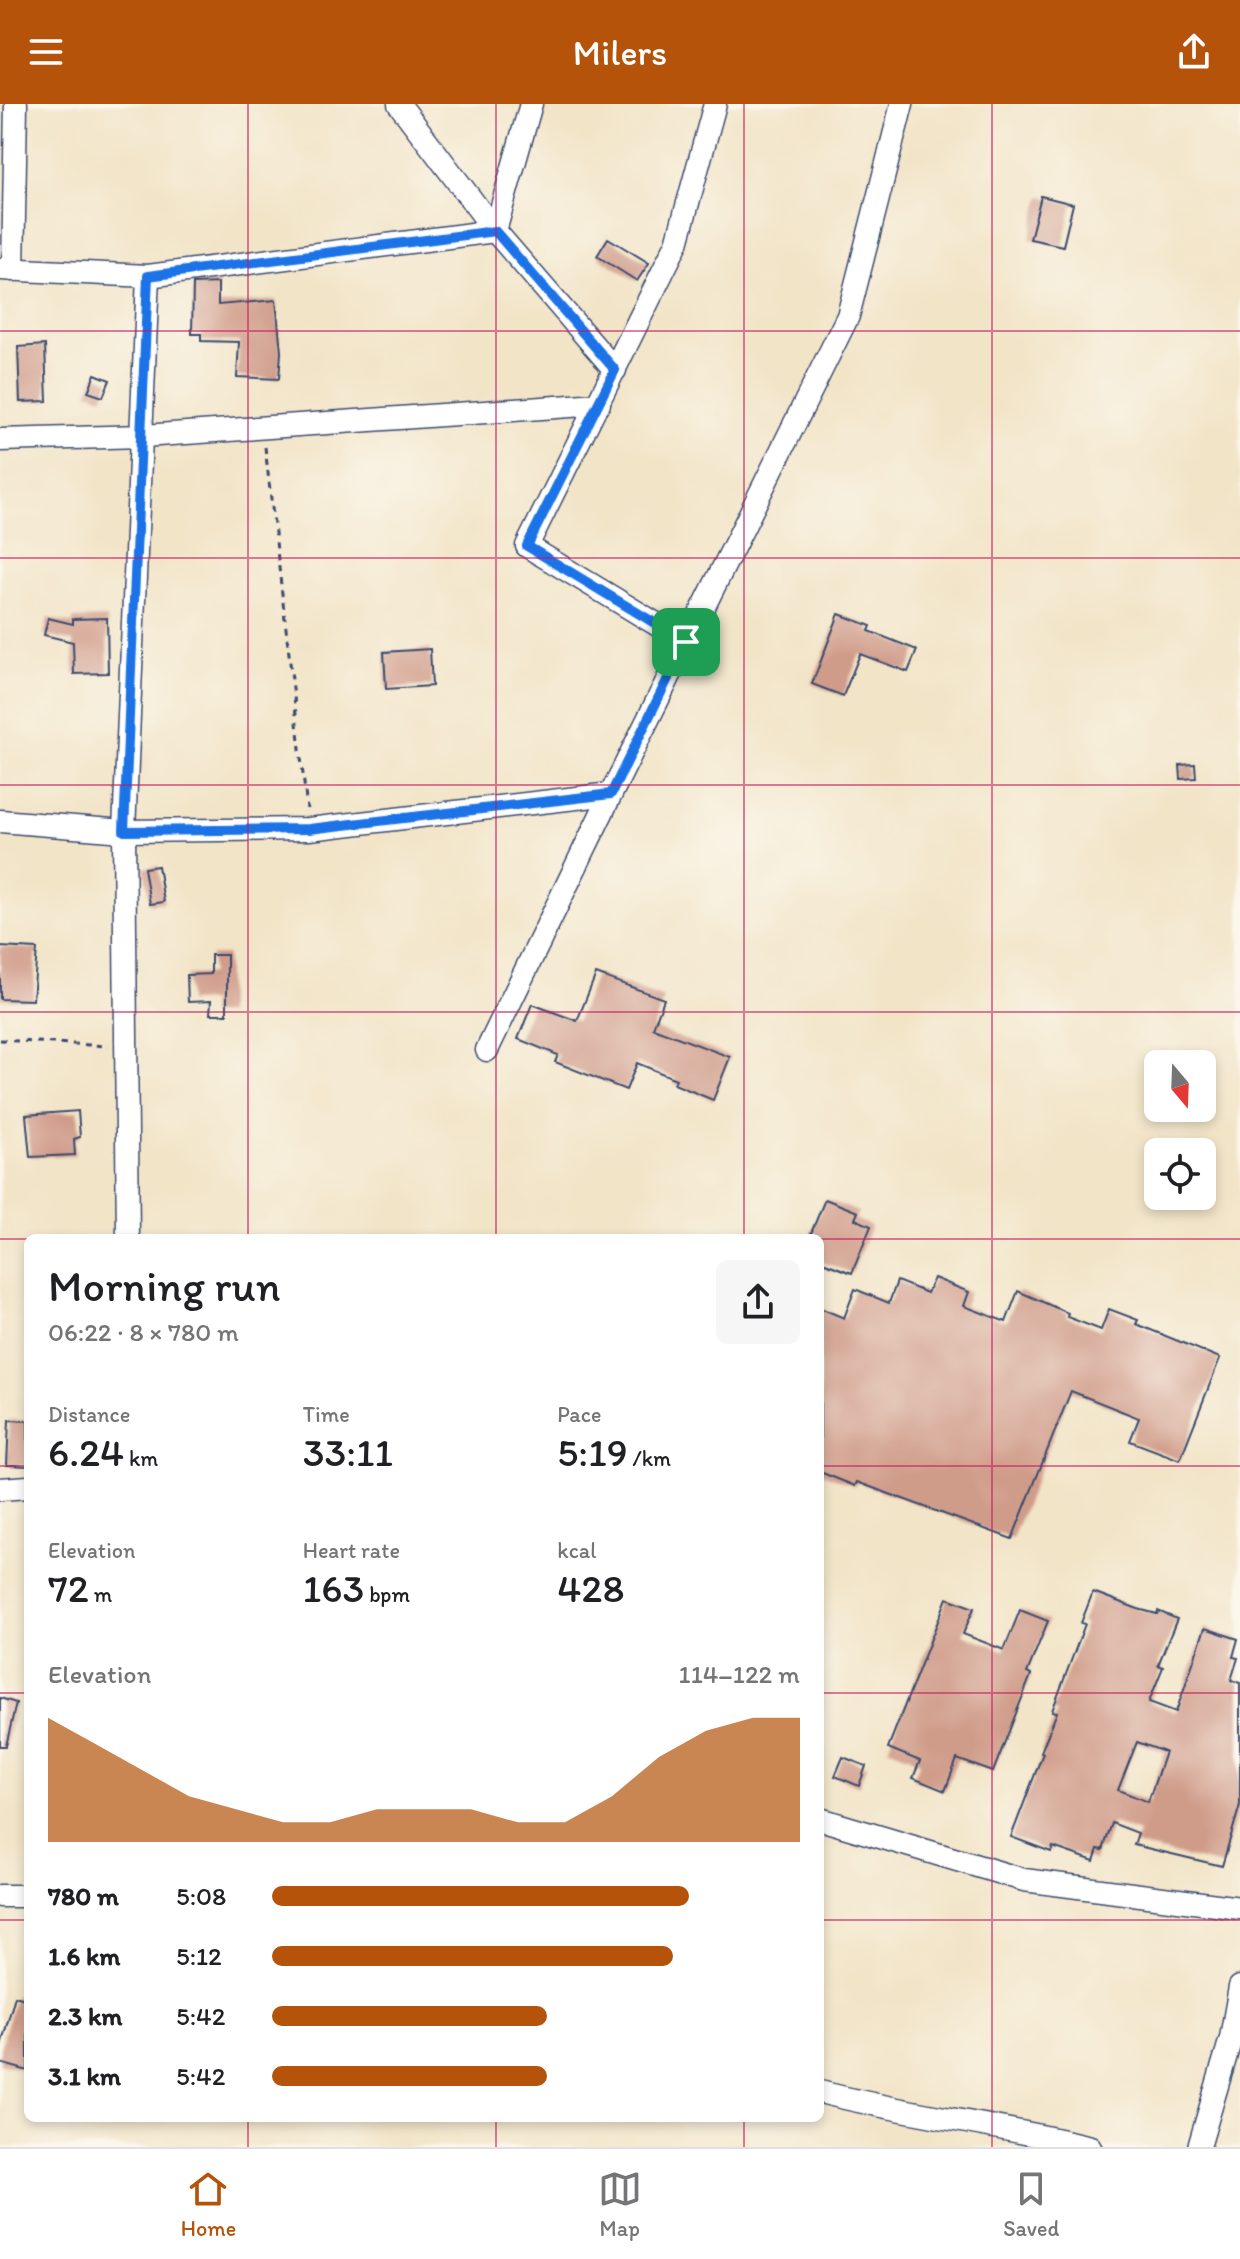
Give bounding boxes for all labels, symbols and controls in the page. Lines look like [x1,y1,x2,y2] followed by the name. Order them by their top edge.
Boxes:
[24,30,68,74] icon: menu
[1172,30,1216,74] icon: share
[573,31,667,74] text: Milers
[652,608,720,676] pin
[664,620,708,664] icon: arrive
[1144,1050,1216,1122] north arrow
[1144,1050,1216,1210] map controls
[1144,1138,1216,1210] button: locate
[48,1259,281,1312] text: Morning run
[716,1260,800,1344] button: share
[48,1316,239,1348] text: 06:22 · 8 × 780 m
[48,1401,130,1428] text: Distance
[303,1401,350,1428] text: Time
[557,1401,601,1428] text: Pace
[48,1428,124,1476] text: 6.24
[303,1428,393,1476] text: 33:11
[557,1428,628,1476] text: 5:19
[124,1445,158,1472] text: km
[628,1445,671,1472] text: /km
[48,1537,135,1564] text: Elevation
[303,1537,400,1564] text: Heart rate
[557,1537,596,1564] text: kcal
[48,1564,89,1612] text: 72
[303,1564,364,1612] text: 163
[557,1564,624,1612] text: 428
[89,1581,112,1608] text: m
[364,1581,410,1608] text: bpm
[48,1658,151,1690] text: Elevation
[679,1658,800,1690] text: 114–122 m
[48,1880,119,1912] text: 780 m
[176,1880,226,1912] text: 5:08
[48,1940,120,1972] text: 1.6 km
[176,1940,222,1972] text: 5:12
[48,2000,122,2032] text: 2.3 km
[176,2000,225,2032] text: 5:42
[48,2060,121,2092] text: 3.1 km
[176,2060,225,2092] text: 5:42
[181,2167,236,2242] tab: Home
[598,2167,642,2242] tab: Map
[1003,2167,1059,2242] tab: Saved

